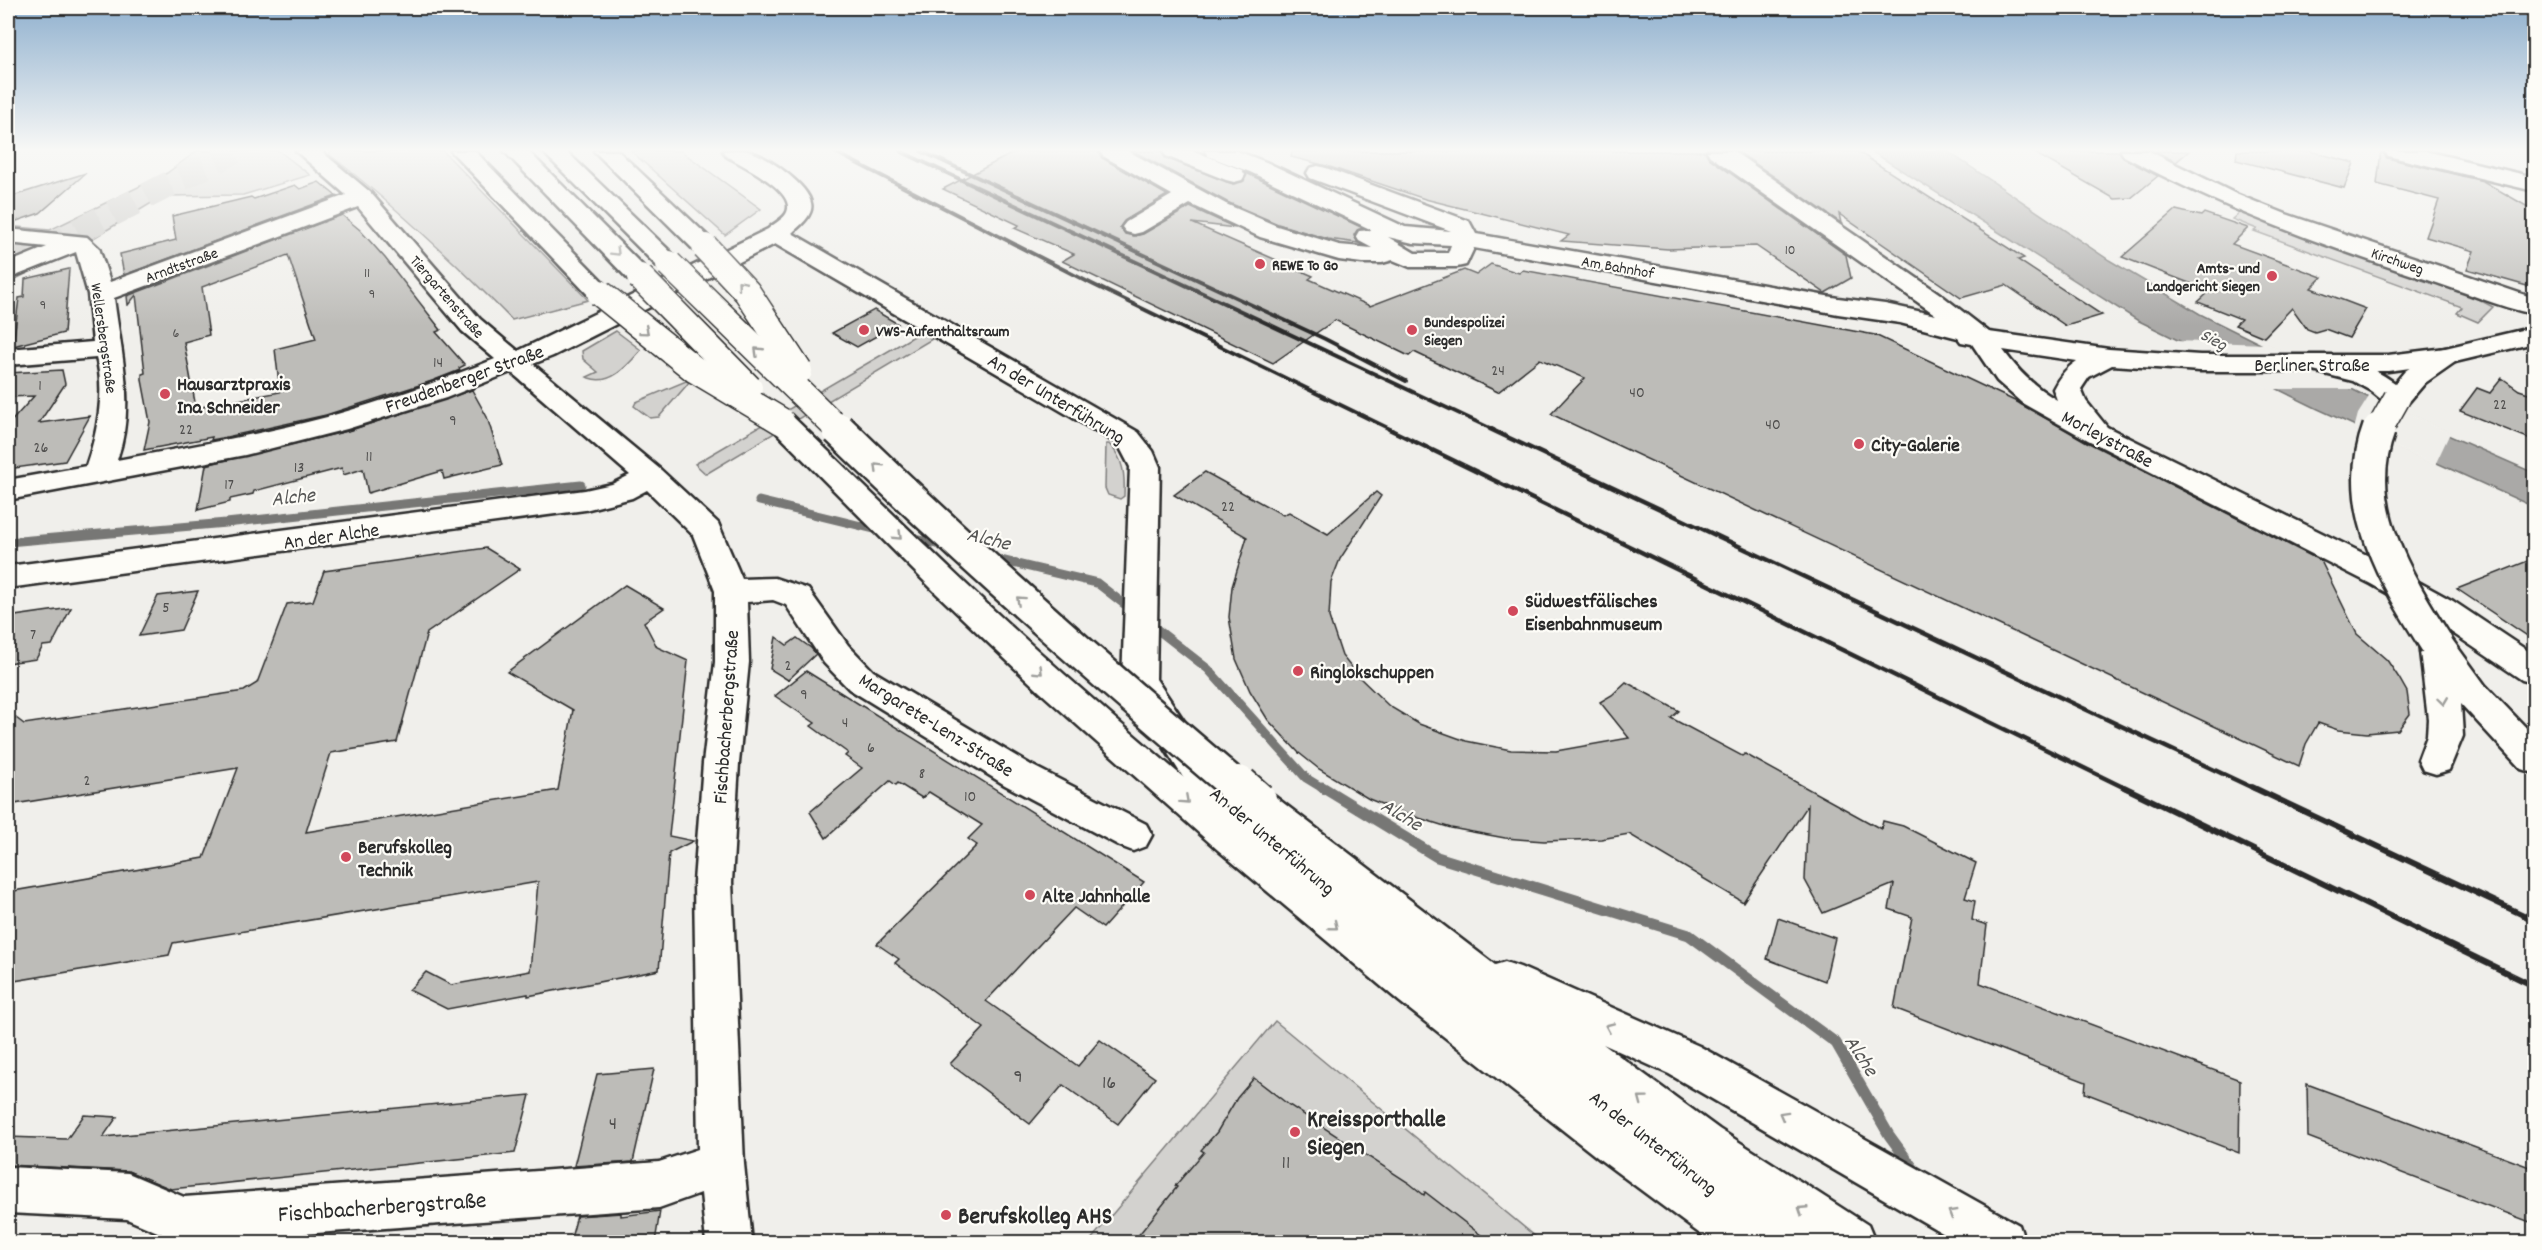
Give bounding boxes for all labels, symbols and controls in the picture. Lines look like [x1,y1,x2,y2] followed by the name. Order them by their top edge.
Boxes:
[1785,241,1795,261] house number: 10
[142,243,222,290] street label: Arndtstraße
[2368,243,2427,282] street label: Kirchweg
[608,245,619,256] one-way arrow
[403,251,489,344] street label: Tiergartenstraße
[1579,251,1656,286] street label: Am Bahnhof
[1272,255,1338,278] place label: REWE To Go
[1253,257,1267,271] marker: REWE To Go
[2146,258,2260,299] place label: Amts- und Landgericht Siegen
[364,264,370,284] house number: 11
[2265,269,2279,283] marker: Amts- und Landgericht Siegen
[737,280,748,291] one-way arrow
[83,282,122,395] street label: Wellersbergstraße
[369,285,375,305] house number: 9
[40,296,46,316] house number: 9
[1424,312,1505,353] place label: Bundespolizei Siegen
[876,321,1010,344] place label: VWS-Aufenthaltsraum
[857,323,871,337] marker: VWS-Aufenthaltsraum
[1405,323,1419,337] marker: Bundespolizei Siegen
[173,324,180,344] house number: 6
[638,324,649,335] one-way arrow
[2195,324,2232,359] water label: Sieg
[382,339,548,423] street label: Freudenberger Straße
[755,347,766,358] one-way arrow
[981,348,1130,453] street label: An der Unterführung
[433,352,443,375] house number: 14
[2254,353,2370,381] street label: Berliner Straße
[1491,360,1505,383] house number: 24
[177,372,291,423] place label: Hausarztpraxis Ina Schneider
[38,375,42,398] house number: 1
[1629,382,1645,405] house number: 40
[158,387,172,401] marker: Hausarztpraxis Ina Schneider
[2493,394,2507,417] house number: 22
[2056,405,2158,477] street label: Morleystraße
[449,410,457,433] house number: 9
[1765,414,1781,437] house number: 40
[179,419,193,442] house number: 22
[1871,433,1960,461] place label: City-Galerie
[34,437,49,460] house number: 26
[1852,437,1866,451] marker: City-Galerie
[365,446,373,469] house number: 11
[294,457,304,480] house number: 13
[874,463,884,474] one-way arrow
[224,474,234,497] house number: 17
[270,482,318,516] water label: Alche
[1221,496,1235,519] house number: 22
[282,517,381,559] street label: An der Alche
[963,521,1015,561] water label: Alche
[890,529,901,540] one-way arrow
[1525,589,1663,640] place label: Südwestfälisches Eisenbahnmuseum
[1017,596,1027,607] one-way arrow
[162,597,170,620] house number: 5
[1506,604,1520,618] marker: Südwestfälisches Eisenbahnmuseum
[30,624,36,647] house number: 7
[708,629,748,805] street label: Fischbacherbergstraße
[785,655,792,678] house number: 2
[1310,660,1434,688] place label: Ringlokschuppen
[1032,663,1043,674] one-way arrow
[1291,664,1305,678] marker: Ringlokschuppen
[853,668,1018,786] street label: Margarete-Lenz-Straße
[800,684,808,707] house number: 9
[2436,697,2448,706] one-way arrow
[842,712,848,735] house number: 4
[867,737,875,760] house number: 6
[919,763,925,786] house number: 8
[84,770,91,793] house number: 2
[1202,781,1340,903] street label: An der Unterführung
[964,786,976,809] house number: 10
[1374,792,1428,842] water label: Alche
[1178,793,1188,804] one-way arrow
[358,835,452,886] place label: Berufskolleg Technik
[339,850,353,864] marker: Berufskolleg Technik
[1042,884,1151,912] place label: Alte Jahnhalle
[1023,888,1037,902] marker: Alte Jahnhalle
[1327,918,1338,929] one-way arrow
[1605,1022,1616,1034] one-way arrow
[1835,1030,1885,1085] water label: Alche
[1013,1064,1023,1092] house number: 9
[1102,1070,1116,1098] house number: 16
[1582,1085,1722,1203] street label: An der Unterführung
[1638,1095,1649,1106] one-way arrow
[1307,1104,1446,1166] place label: Kreissporthalle Siegen
[609,1111,617,1139] house number: 4
[1779,1111,1789,1122] one-way arrow
[1288,1125,1302,1139] marker: Kreissporthalle Siegen
[1282,1150,1290,1178] house number: 11
[277,1185,488,1233] street label: Fischbacherbergstraße
[958,1201,1112,1235] place label: Berufskolleg AHS
[1798,1206,1809,1217] one-way arrow
[939,1208,953,1222] marker: Berufskolleg AHS
[1948,1208,1958,1220] one-way arrow

